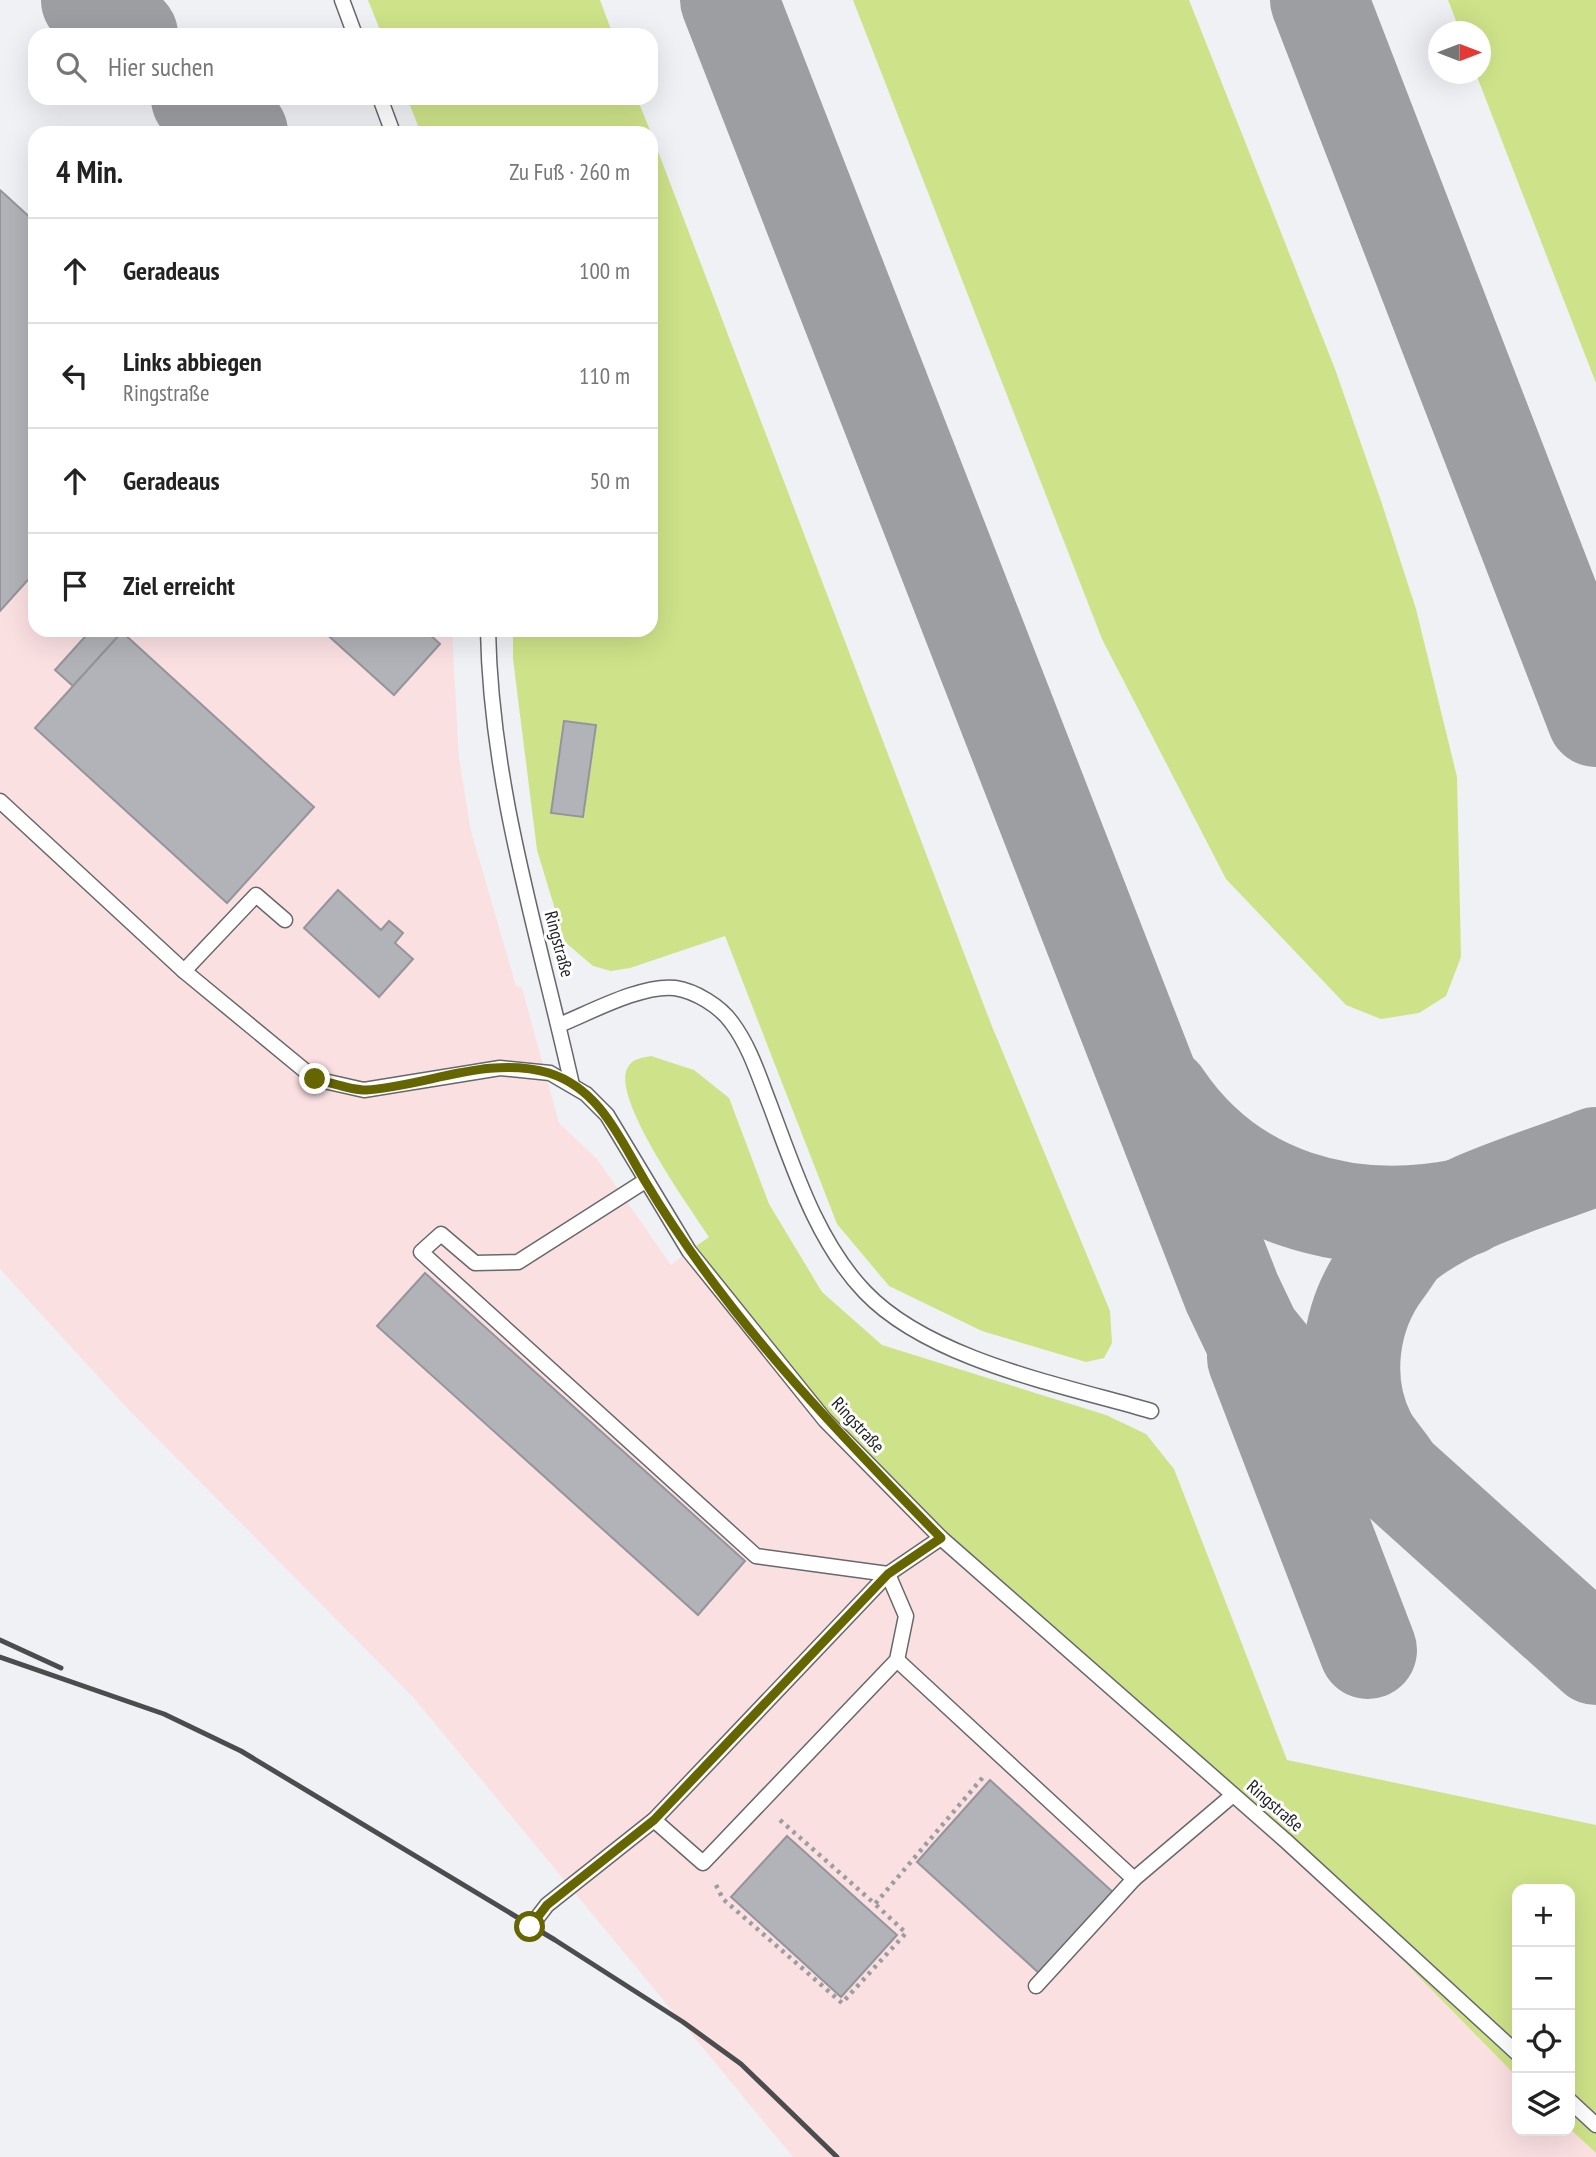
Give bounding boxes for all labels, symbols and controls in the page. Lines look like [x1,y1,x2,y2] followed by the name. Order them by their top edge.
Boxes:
[1428,21,1491,84] north arrow
[28,28,658,105] search box
[52,48,90,86] icon: search
[108,50,214,83] text: Hier suchen
[56,152,123,191] text: 4 Min.
[509,157,630,186] text: Zu Fuß · 260 m
[56,252,94,290] icon: ahead
[123,254,220,287] text: Geradeaus
[579,256,630,285] text: 100 m
[123,345,262,378] text: Links abbiegen
[56,357,94,395] icon: left
[579,361,630,390] text: 110 m
[123,378,209,407] text: Ringstraße
[56,462,94,500] icon: ahead
[123,464,220,497] text: Geradeaus
[589,466,630,495] text: 50 m
[56,567,94,605] icon: arrive
[123,569,235,602] text: Ziel erreicht
[540,908,579,979] street label: Ringstraße
[299,1063,330,1094] route end
[827,1392,890,1457] street label: Ringstraße
[1242,1775,1308,1836] street label: Ringstraße
[1512,1884,1575,2136] map controls
[1512,1884,1575,1947] button: +
[514,1911,545,1942] route start
[1512,1947,1575,2010] button: −
[1512,2010,1575,2073] button: locate
[1512,2073,1575,2136] button: layers

